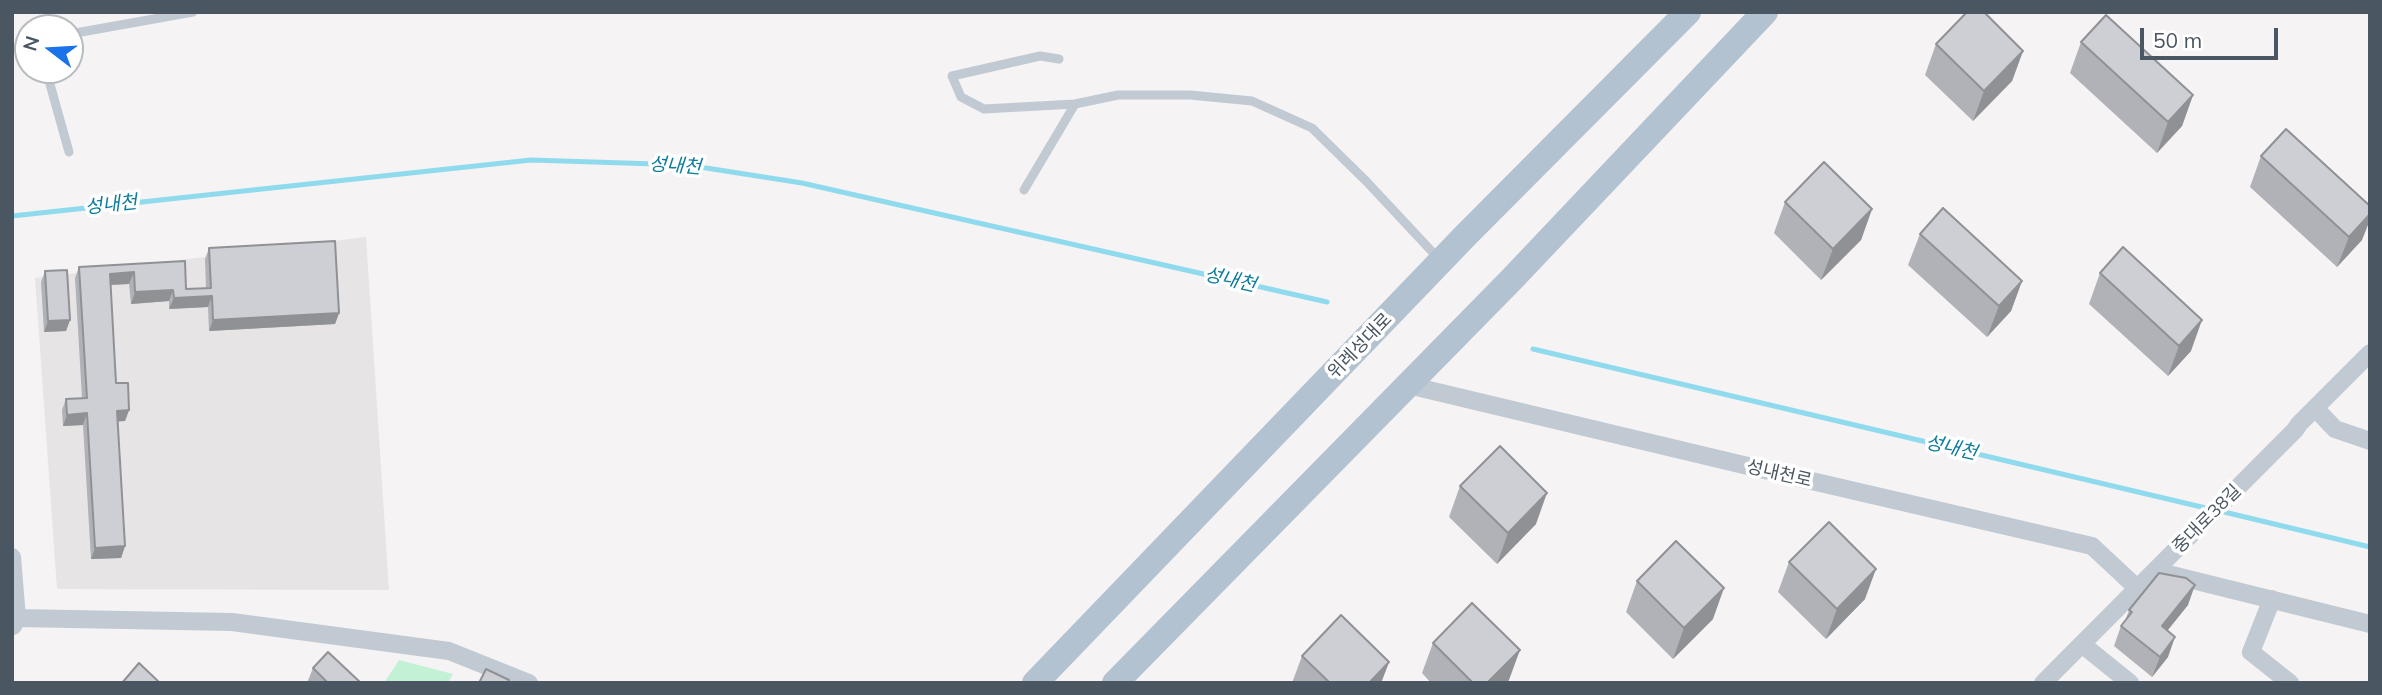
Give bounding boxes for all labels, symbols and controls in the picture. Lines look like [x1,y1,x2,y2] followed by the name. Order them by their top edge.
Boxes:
[14,14,84,84] north arrow
[2144,14,2282,58] scale bar
[2153,27,2202,53] text: 50 m
[17,33,44,54] text: N
[648,153,702,179] water label: 성내천
[84,191,138,219] water label: 성내천
[1202,263,1258,297] water label: 성내천
[1323,309,1397,383] street label: 위례성대로
[1923,431,1979,465] water label: 성내천
[1744,456,1814,492] street label: 성내천로
[2168,480,2246,558] street label: 중대로38길

